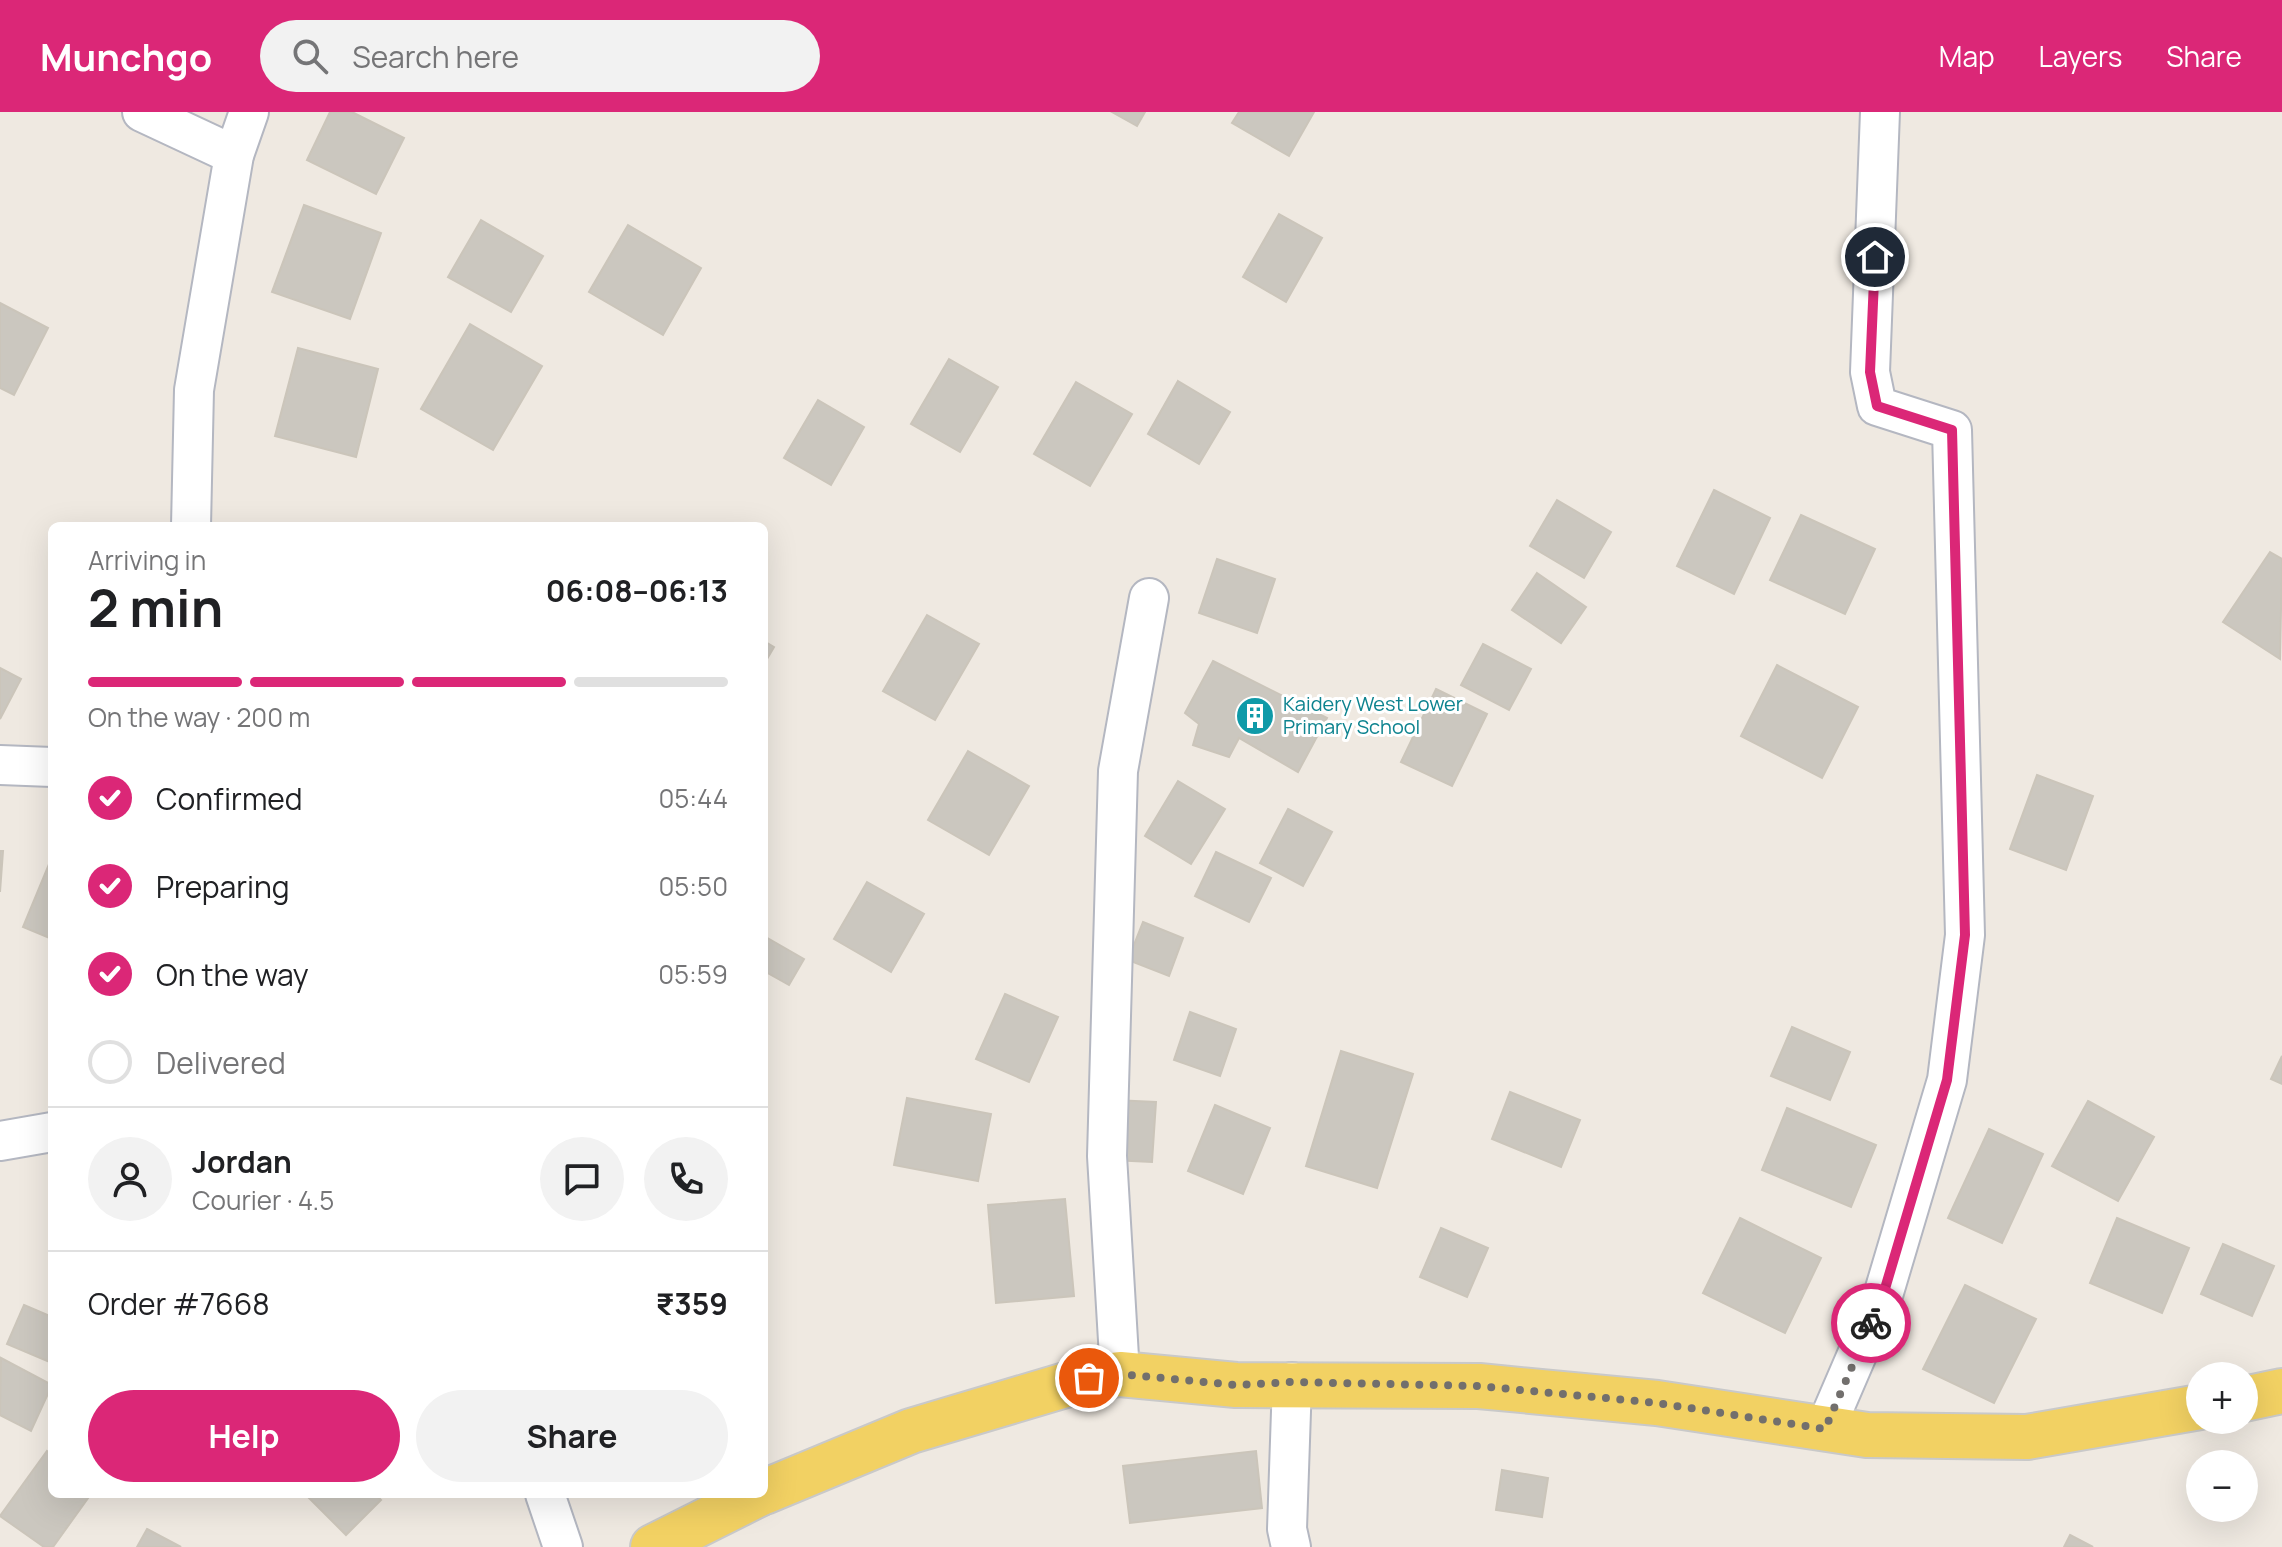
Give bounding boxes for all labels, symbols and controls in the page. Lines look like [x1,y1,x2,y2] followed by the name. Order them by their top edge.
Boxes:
[260,20,820,92] search box
[40,30,212,82] text: Munchgo
[288,34,332,78] icon: search
[352,36,519,77] text: Search here
[1939,37,1995,75] text: Map
[2039,37,2122,75] text: Layers
[2166,37,2242,75] text: Share
[1841,223,1909,291] pin
[1853,235,1897,279] icon: home
[88,542,206,578] text: Arriving in
[546,570,728,611] text: 06:08–06:13
[88,572,223,643] text: 2 min
[1283,690,1463,740] place label: Kaidery West Lower Primary School
[1234,695,1276,737] building icon: Kaidery West Lower Primary School
[88,699,310,735] text: On the way · 200 m
[88,776,132,820] icon: check
[156,778,303,819] text: Confirmed
[658,780,728,816] text: 05:44
[88,864,132,908] icon: check
[156,866,290,907] text: Preparing
[658,868,728,904] text: 05:50
[88,952,132,996] icon: check
[156,954,309,995] text: On the way
[658,956,728,992] text: 05:59
[156,1042,286,1083] text: Delivered
[88,1137,172,1221] button: person
[540,1137,624,1221] button: chat
[644,1137,728,1221] button: phone
[192,1141,292,1182] text: Jordan
[192,1182,334,1218] text: Courier · 4.5
[88,1283,270,1324] text: Order #7668
[656,1283,728,1324] text: ₹359
[1831,1283,1911,1363] courier
[1849,1301,1893,1345] icon: bike
[1055,1344,1123,1412] pin
[1067,1356,1111,1400] icon: bag
[2186,1362,2258,1522] map controls
[2186,1362,2258,1434] button: +
[88,1390,400,1482] button: Help
[416,1390,728,1482] button: Share
[2186,1450,2258,1522] button: −

